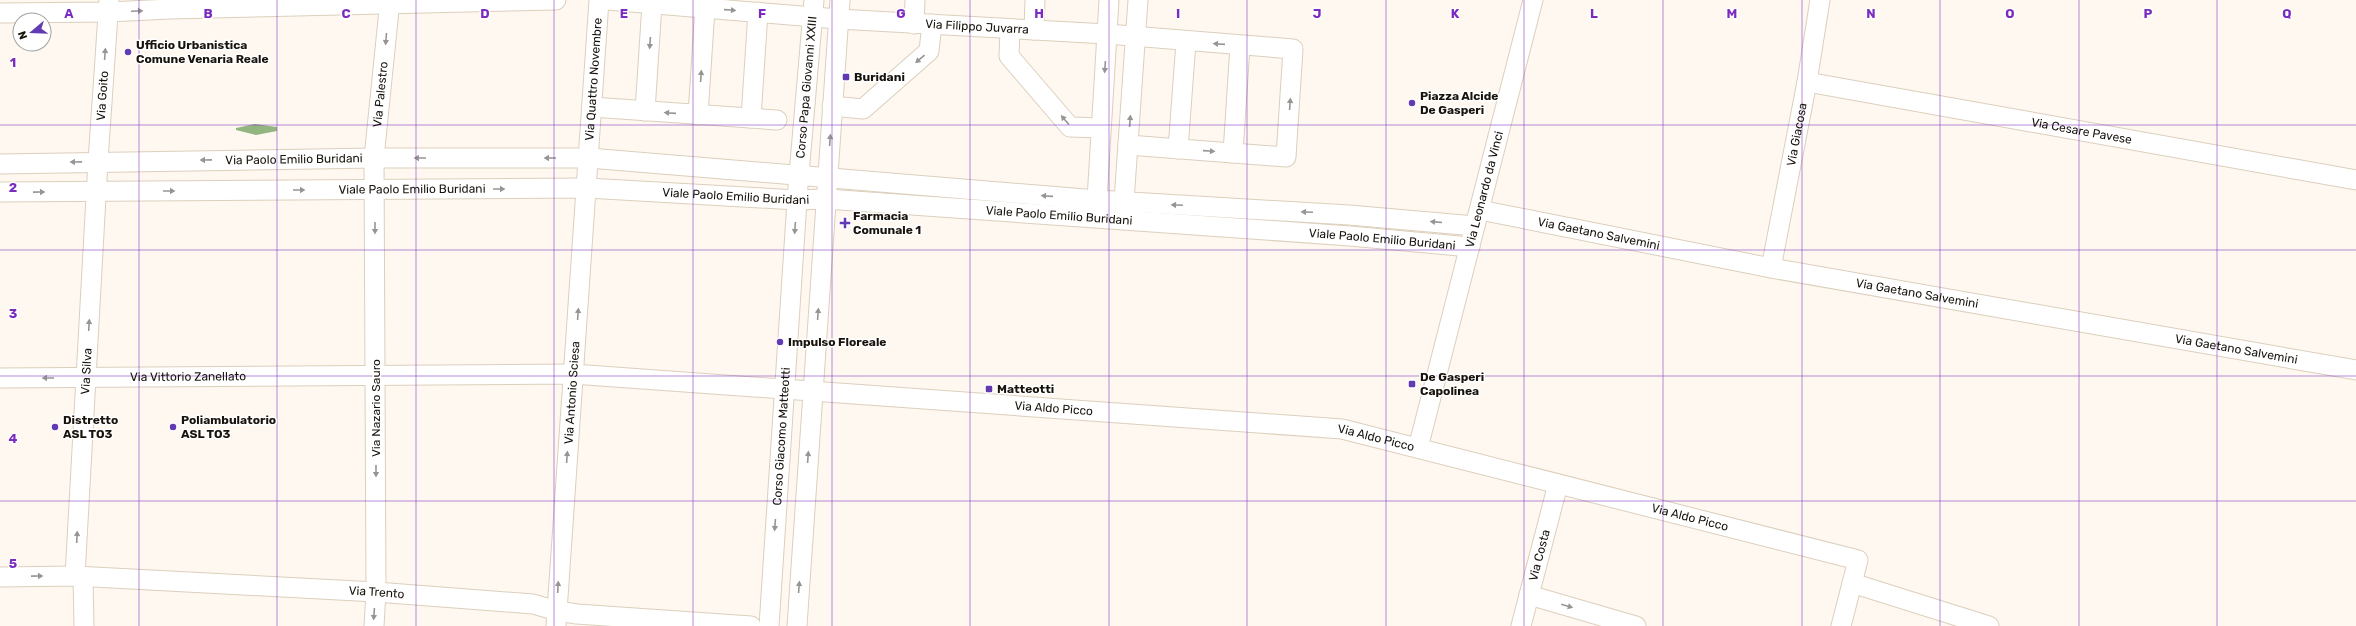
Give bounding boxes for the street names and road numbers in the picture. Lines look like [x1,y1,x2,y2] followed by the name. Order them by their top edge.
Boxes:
[793,16,820,159] street label: Corso Papa Giovanni XXIII
[582,17,605,141] street label: Via Quattro Novembre
[925,17,1029,37] street label: Via Filippo Juvarra
[370,61,391,128] street label: Via Palestro
[94,70,111,121] street label: Via Goito
[1784,102,1810,167] street label: Via Giacosa
[2030,115,2133,147] street label: Via Cesare Pavese
[1463,130,1506,249] street label: Via Leonardo da Vinci
[225,151,363,167] street label: Via Paolo Emilio Buridani
[338,182,486,197] street label: Viale Paolo Emilio Buridani
[662,185,810,207] street label: Viale Paolo Emilio Buridani
[985,203,1133,228] street label: Viale Paolo Emilio Buridani
[1536,215,1661,253] street label: Via Gaetano Salvemini
[1308,226,1456,253] street label: Viale Paolo Emilio Buridani
[1855,276,1980,311] street label: Via Gaetano Salvemini
[2174,332,2299,367] street label: Via Gaetano Salvemini
[562,341,583,445] street label: Via Antonio Sciesa
[78,348,95,395] street label: Via Silva
[369,359,383,457] street label: Via Nazario Sauro
[770,367,793,506] street label: Corso Giacomo Matteotti
[130,369,246,384] street label: Via Vittorio Zanellato
[1014,399,1094,418] street label: Via Aldo Picco
[1337,422,1416,454] street label: Via Aldo Picco
[1650,501,1730,534] street label: Via Aldo Picco
[1526,528,1553,583] street label: Via Costa
[348,584,405,601] street label: Via Trento

